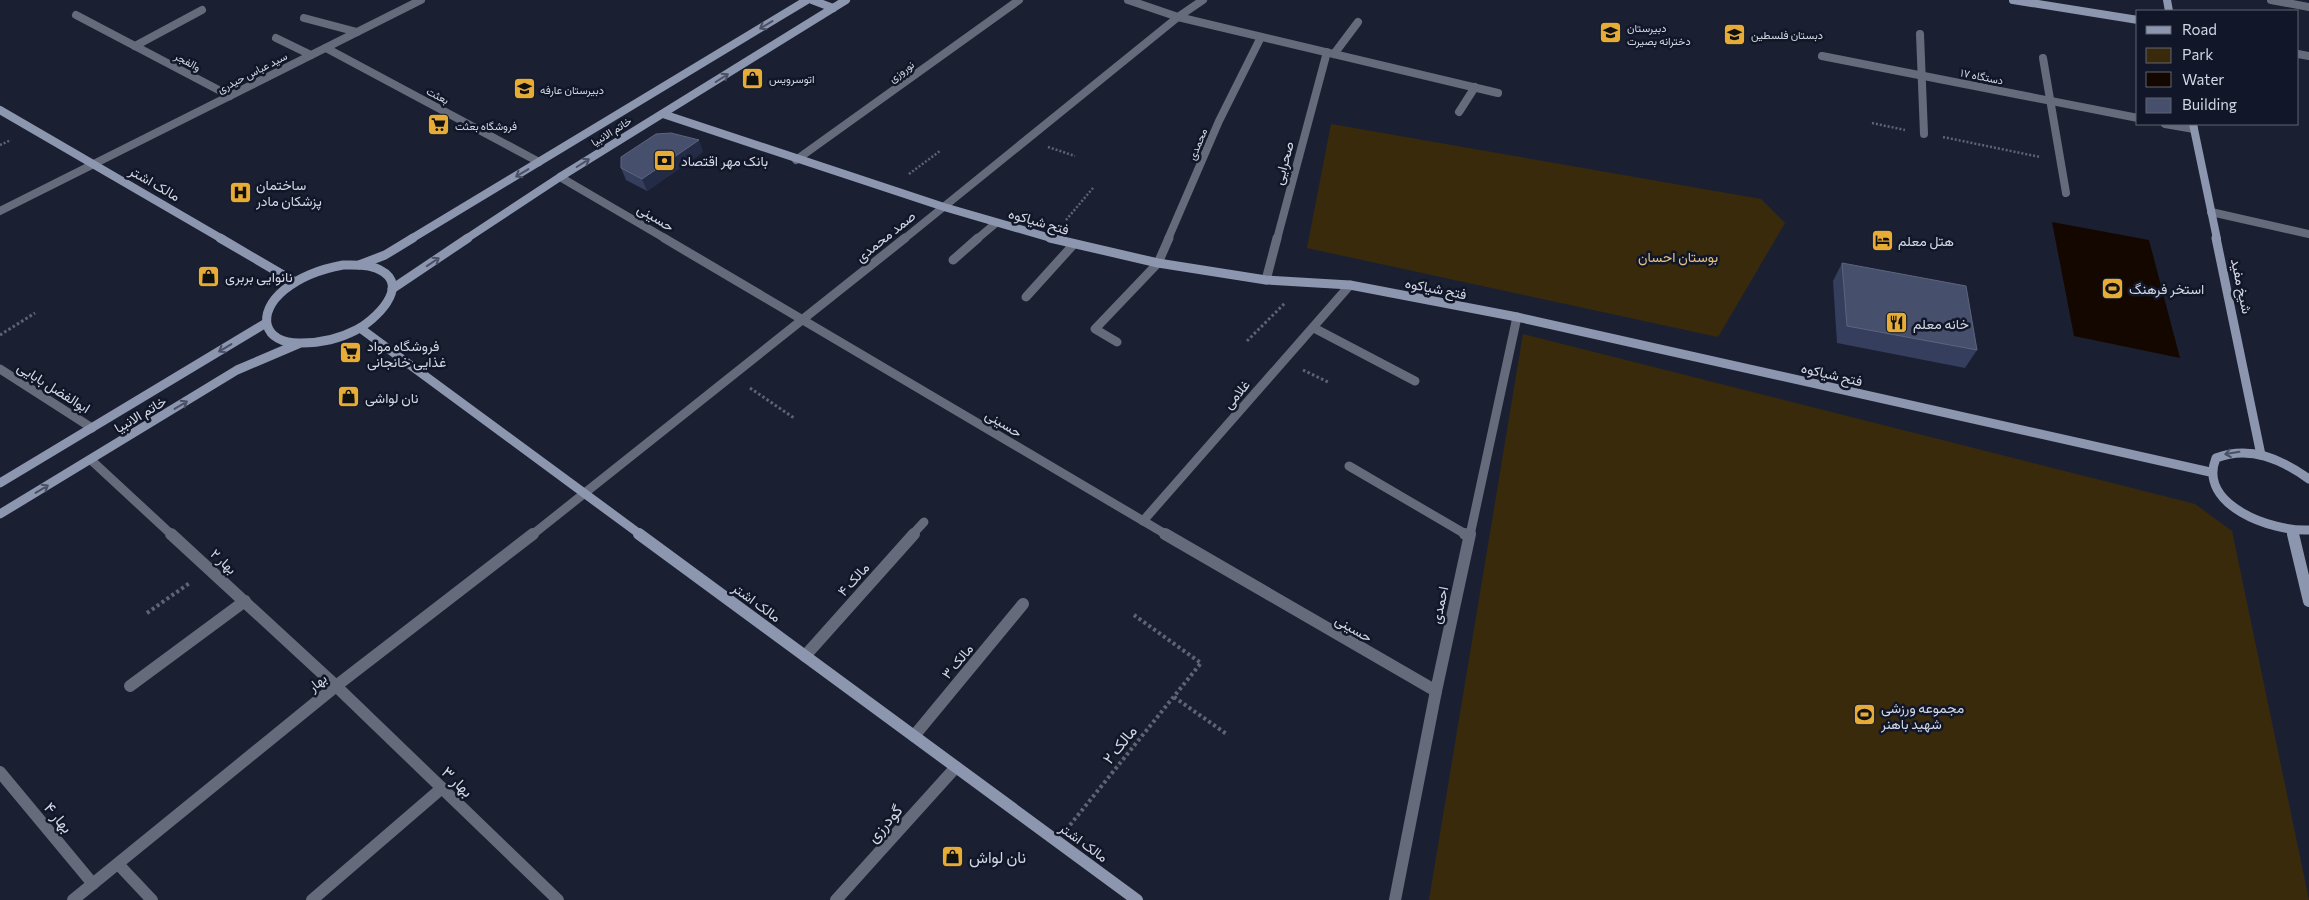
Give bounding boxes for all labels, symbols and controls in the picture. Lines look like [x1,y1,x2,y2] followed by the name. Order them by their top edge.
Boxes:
[2136,10,2299,125] legend
[2182,20,2217,38] text: Road
[759,21,773,31] one-way arrow
[1599,21,1623,45] school or university icon: دبیرستان دخترانه بصیرت
[1627,21,1691,48] place label: دبیرستان دخترانه بصیرت
[1723,22,1747,46] school or university icon: دبستان فلسطین
[1751,28,1823,42] place label: دبستان فلسطین
[2182,45,2213,63] text: Park
[171,48,203,74] street label: والفجر
[215,49,290,96] street label: سید عباس حیدری
[886,57,917,85] street label: نوروزی
[1959,65,2005,87] street label: ۱۷ دستگاه
[741,66,765,90] shop icon: اتوسرویس
[2182,70,2224,88] text: Water
[714,72,728,82] one-way arrow
[769,72,815,86] place label: اتوسرویس
[512,77,536,101] school or university icon: دبیرستان عارفه
[540,83,604,97] place label: دبیرستان عارفه
[424,84,452,107] street label: بعثت
[2182,95,2237,113] text: Building
[427,113,451,137] supermarket icon: فروشگاه بعثت
[588,113,635,150] street label: خاتم الانبیا
[455,119,517,133] place label: فروشگاه بعثت
[1185,126,1210,162] street label: محمدی
[1269,139,1298,187] street label: صحرایی
[653,148,677,172] bank icon: بانک مهر اقتصاد
[681,152,768,170] place label: بانک مهر اقتصاد
[576,158,590,168] one-way arrow
[125,161,183,205] street label: مالک اشتر
[515,168,529,178] one-way arrow
[255,176,322,211] place label: ساختمان پزشکان مادر
[228,180,252,204] hospital icon: ساختمان پزشکان مادر
[634,199,678,235] street label: حسینی
[1006,204,1071,241] street label: فتح شیاکوه
[852,206,919,266] street label: صمد محمدی
[1870,228,1894,252] hotel icon: هتل معلم
[1898,232,1954,250] place label: هتل معلم
[1638,248,1718,266] park label: بوستان احسان
[426,257,440,267] one-way arrow
[2225,257,2256,316] street label: شیخ مفید
[197,264,221,288] shop icon: نانوایی بربری
[225,268,293,286] place label: نانوایی بربری
[1403,274,1468,305] street label: فتح شیاکوه
[2101,276,2125,300] sports icon: استخر فرهنگ
[2129,280,2204,298] place label: استخر فرهنگ
[1885,311,1909,335] restaurant icon: خانه معلم
[1913,315,1969,333] place label: خانه معلم
[367,337,446,371] place label: فروشگاه مواد غذایی خانجانی
[339,341,363,365] supermarket icon: فروشگاه مواد غذایی خانجانی
[218,344,232,354] one-way arrow
[14,358,94,417] street label: ابوالفضل بابایی
[1799,359,1864,392] street label: فتح شیاکوه
[1219,376,1254,413] street label: غلامی
[337,385,361,409] shop icon: نان لواشی
[365,389,418,407] place label: نان لواشی
[111,392,170,437] street label: خاتم الانبیا
[173,399,187,409] one-way arrow
[982,405,1026,441] street label: حسینی
[2224,449,2240,459] one-way arrow
[34,484,48,494] one-way arrow
[207,545,241,578] street label: بهار ۲
[834,559,872,599] street label: مالک ۴
[728,578,785,626] street label: مالک اشتر
[1427,585,1452,626] street label: احمدی
[1332,611,1376,646] street label: حسینی
[938,640,976,682] street label: مالک ۳
[303,669,331,696] street label: بهار
[1880,699,1964,733] place label: مجموعه ورزشی شهید باهنر
[1853,703,1877,727] sports icon: مجموعه ورزشی شهید باهنر
[1098,721,1140,767] street label: مالک ۲
[437,762,478,802] street label: بهار ۳
[39,798,77,838] street label: بهار ۴
[862,800,907,847] street label: گودرزی
[1055,818,1112,866] street label: مالک اشتر
[941,844,965,868] shop icon: نان لواش
[969,847,1026,868] place label: نان لواش

